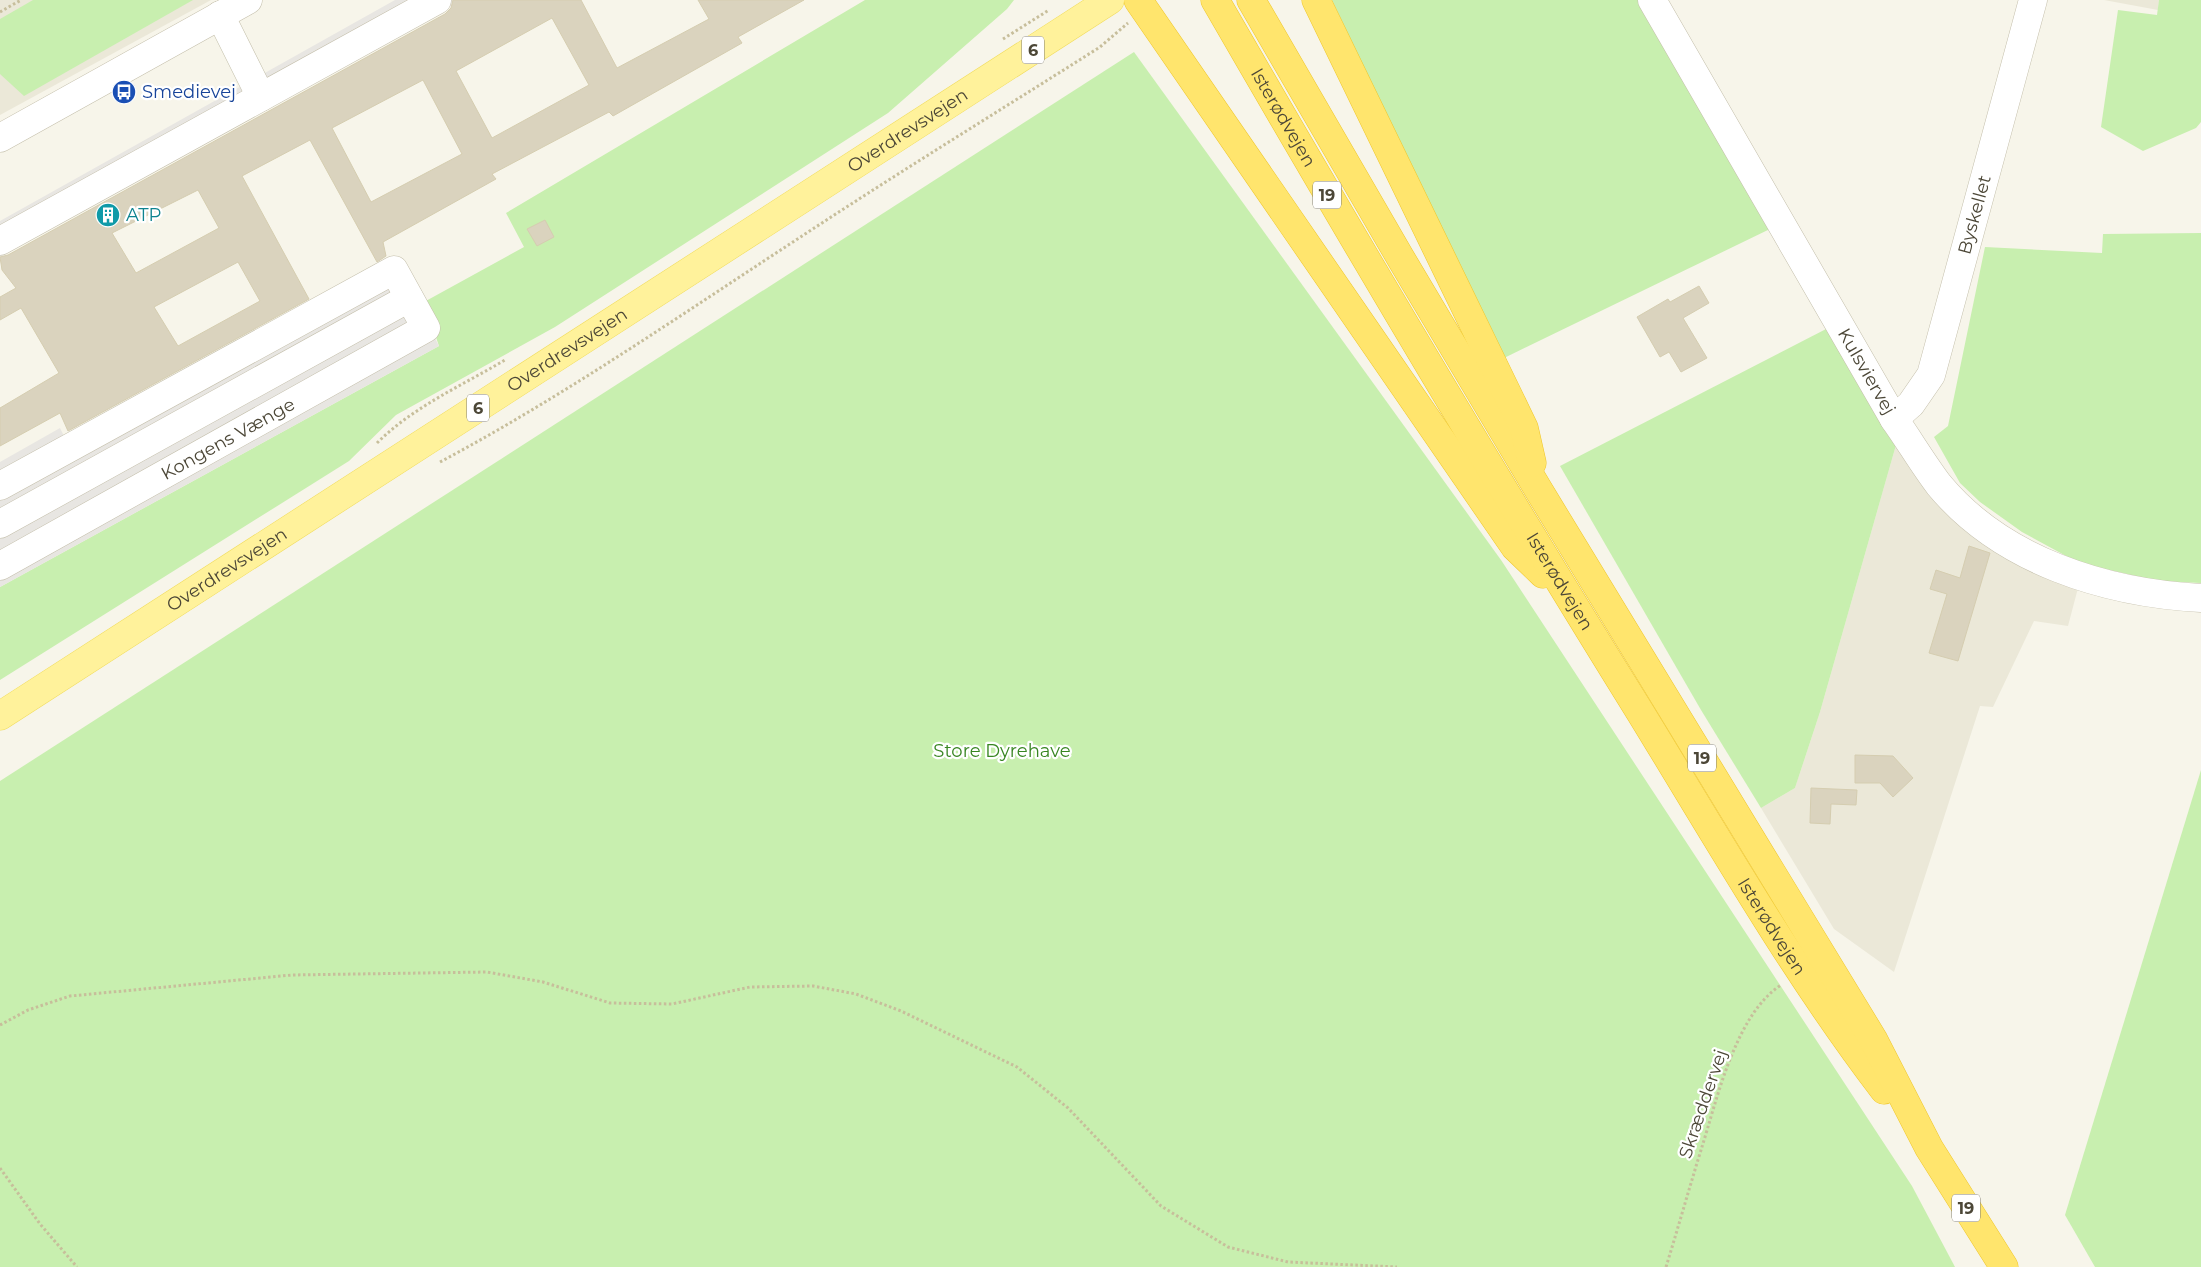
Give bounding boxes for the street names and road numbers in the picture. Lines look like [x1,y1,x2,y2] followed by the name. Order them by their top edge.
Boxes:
[1022,36,1044,64] road number: 6
[1246,64,1321,171] street label: Isterødvejen
[843,84,972,177] street label: Overdrevsvejen
[1953,173,1996,257] street label: Byskellet
[1313,182,1341,208] road number: 19
[503,303,632,397] street label: Overdrevsvejen
[1833,324,1900,419] street label: Kulsviervej
[157,393,299,485] street label: Kongens Vænge
[467,394,489,422] road number: 6
[163,523,291,617] street label: Overdrevsvejen
[1521,529,1598,635] street label: Isterødvejen
[1688,744,1716,771] road number: 19
[1733,874,1811,979] street label: Isterødvejen
[1674,1047,1732,1161] street label: Skræddervej
[1952,1194,1980,1222] road number: 19

